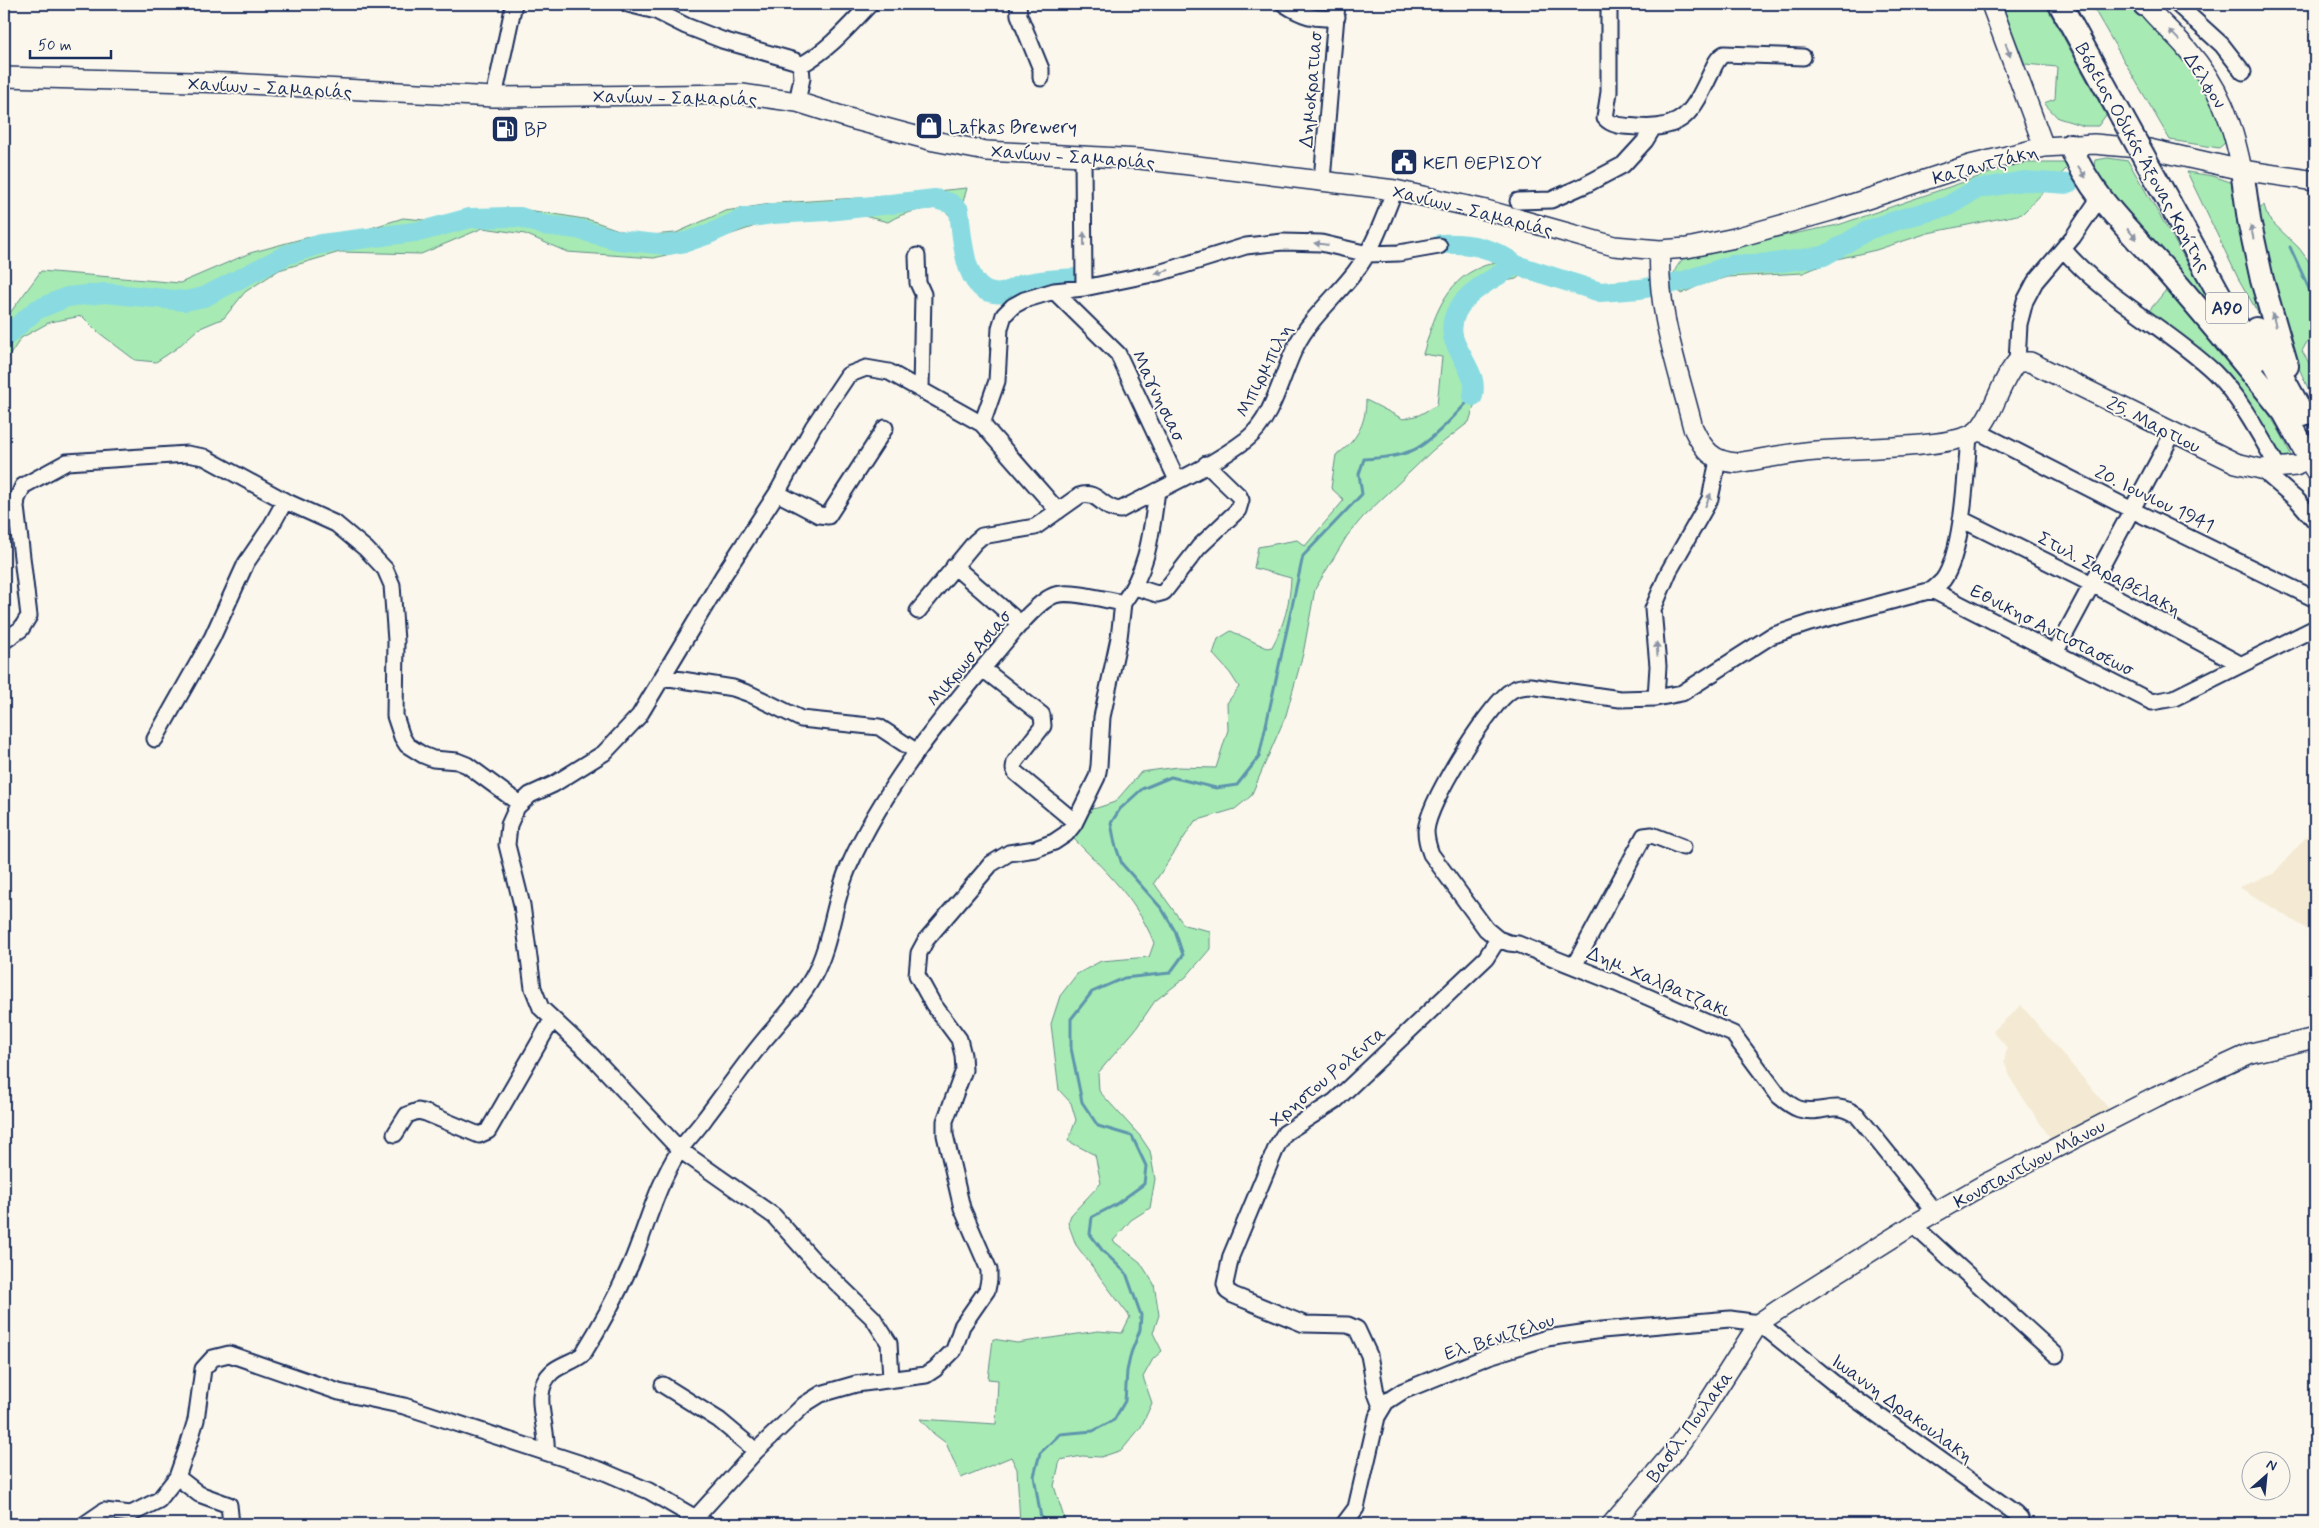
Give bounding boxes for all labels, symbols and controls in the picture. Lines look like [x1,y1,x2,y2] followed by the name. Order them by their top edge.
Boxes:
[30,28,111,60] scale bar
[1294,30,1329,149] street label: Δημοκρατιασ
[2168,30,2180,42] one-way arrow
[38,36,72,56] text: 50 m
[2069,38,2216,277] street label: Βόρειος Οδικός Άξονας Κρήτης
[2005,42,2012,57] one-way arrow
[2177,48,2232,113] street label: Δελφον
[187,72,353,105] street label: Χανίων - Σαμαριάς
[593,85,757,112] street label: Χανίων - Σαμαριάς
[914,111,944,141] shop icon: Lafkas Brewery
[490,114,520,144] fuel station icon: BP
[948,115,1077,140] place label: Lafkas Brewery
[524,118,547,143] place label: BP
[990,139,1156,176] street label: Χανίων - Σαμαριάς
[1930,139,2041,192] street label: Καζαντζάκη
[1389,147,1419,177] public building icon: ΚΕΠ ΘΕΡΙΣΟΥ
[1423,151,1543,176] place label: ΚΕΠ ΘΕΡΙΣΟΥ
[2078,166,2087,179] one-way arrow
[1390,179,1555,243] street label: Χανίων - Σαμαριάς
[2247,224,2255,240] one-way arrow
[2127,227,2138,240] one-way arrow
[1080,231,1088,247] one-way arrow
[1312,240,1328,248] one-way arrow
[1155,268,1170,276] one-way arrow
[2206,292,2248,324] road number: Α90
[2269,312,2277,327] one-way arrow
[1230,320,1299,422] street label: Μπιρμπιλη
[1125,346,1191,446] street label: Μαγνησιασ
[2102,391,2205,460] street label: 25. Μαρτιου
[2091,460,2218,539] street label: 20. Ιουνιου 1941
[1704,492,1712,507] one-way arrow
[2033,526,2185,623] street label: Στυλ. Σαραβελακη
[1966,579,2138,683] street label: Εθνικησ Αντιστασεωσ
[922,604,1018,712] street label: Μικρωσ Ασιασ
[1652,641,1660,657] one-way arrow
[1583,941,1734,1024] street label: Δημ. Χαλβατζακι
[1264,1021,1391,1133] street label: Χρηστου Ρολεντα
[1949,1114,2110,1215] street label: Κονσταντίνου Μάνου
[1441,1308,1558,1367] street label: Ελ. Βενιζελου
[1826,1349,1978,1469] street label: Ιωαννη Δρακουλακη
[1641,1366,1739,1488] street label: Βασίλ. Πουλακα
[2242,1450,2292,1500] north arrow
[2263,1455,2280,1475] text: N

